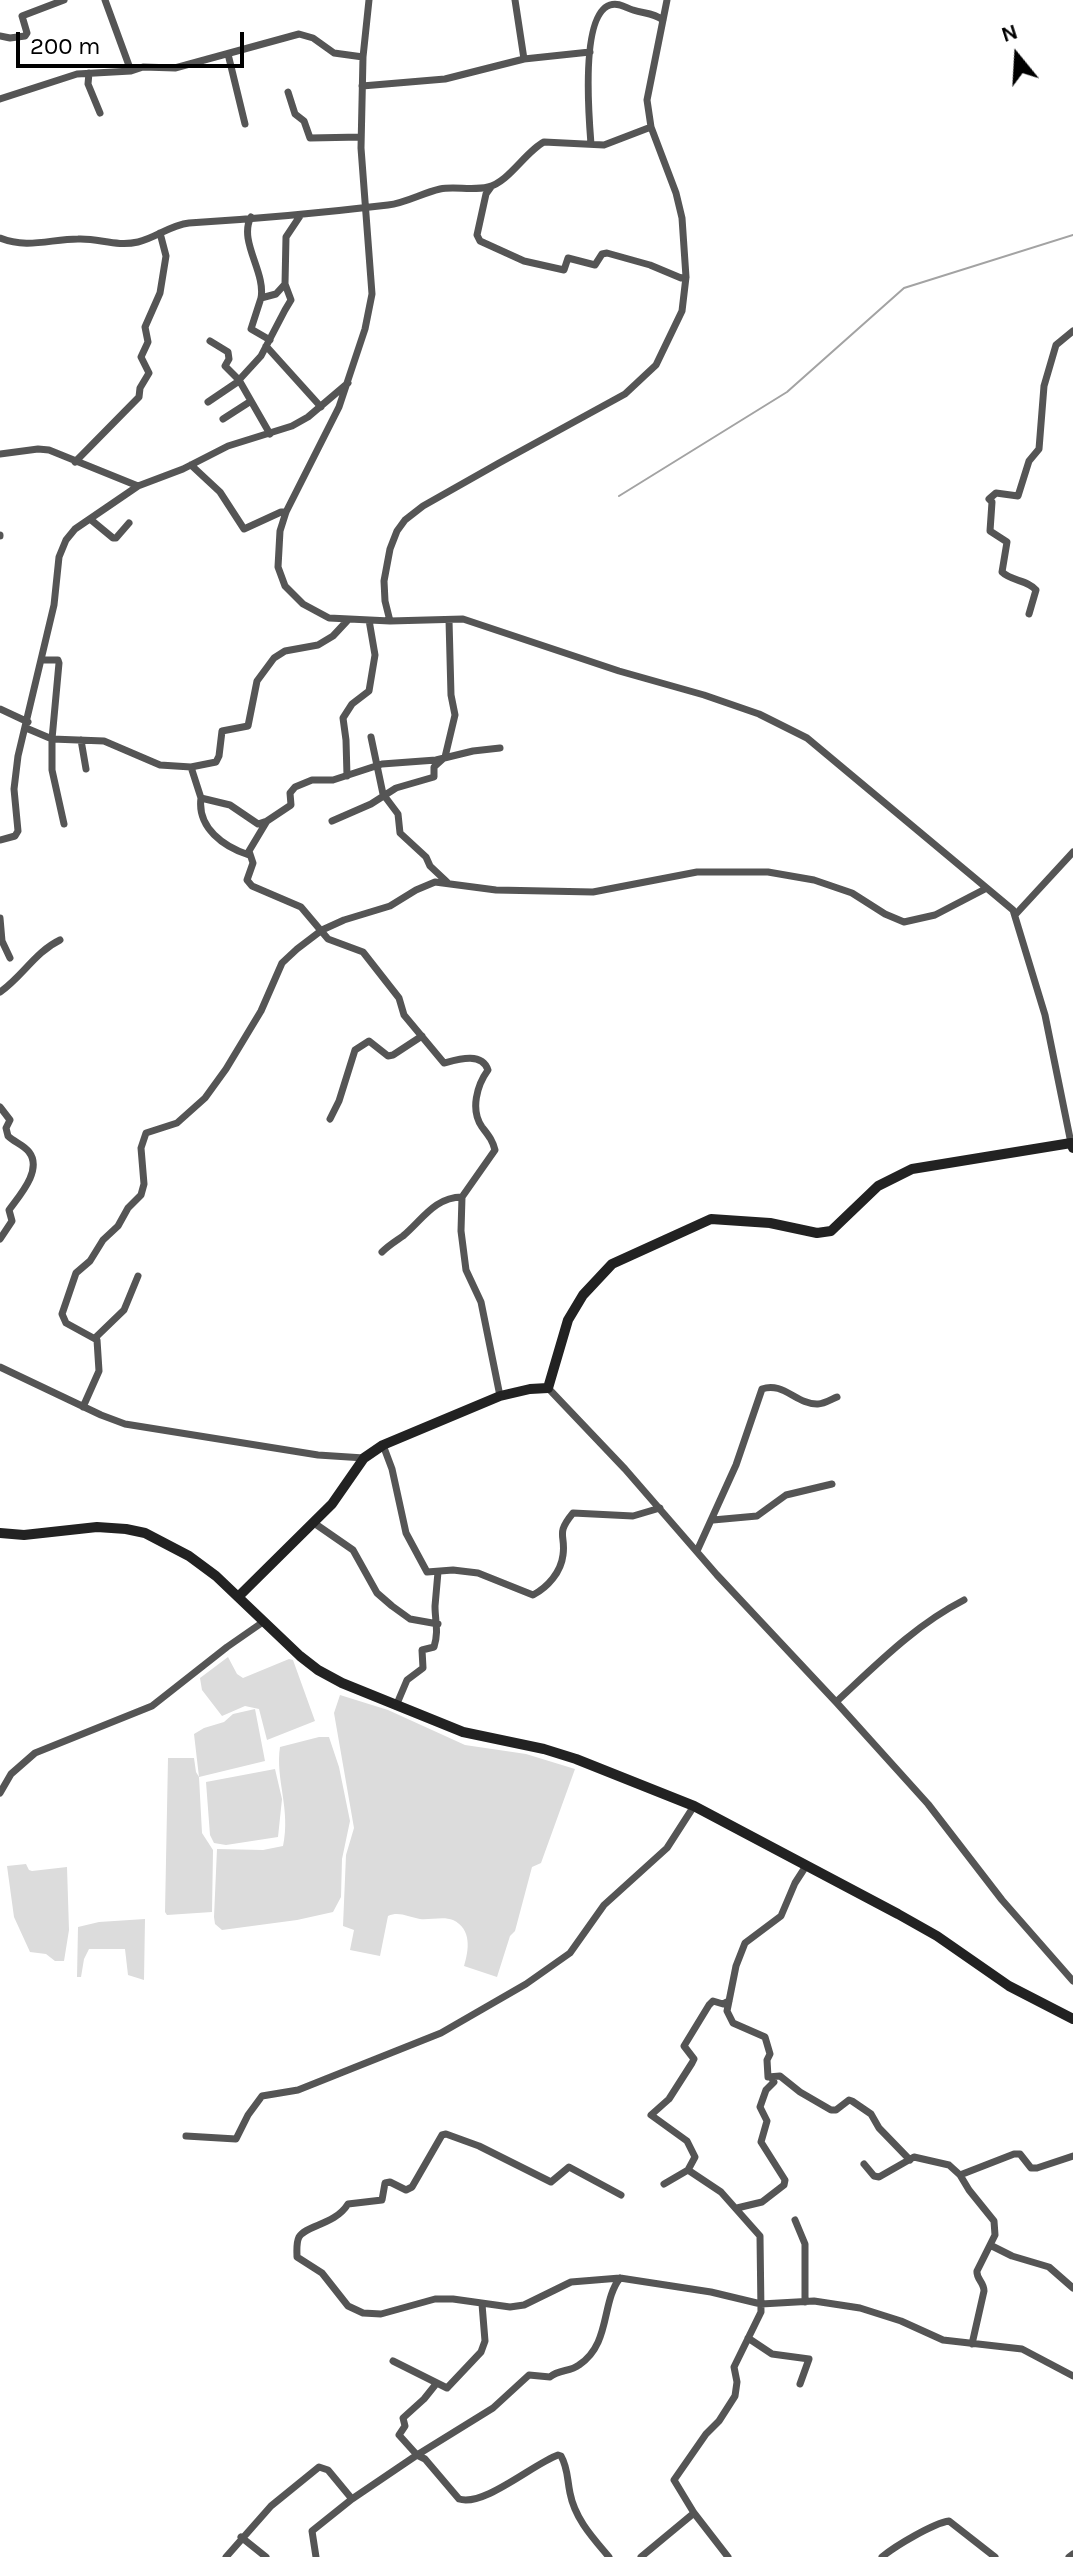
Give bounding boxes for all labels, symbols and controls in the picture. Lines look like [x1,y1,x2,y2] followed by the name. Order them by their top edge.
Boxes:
[20,16,248,66] scale bar
[977,16,1057,96] north arrow
[998,18,1021,48] text: N
[30,32,101,60] text: 200 m

